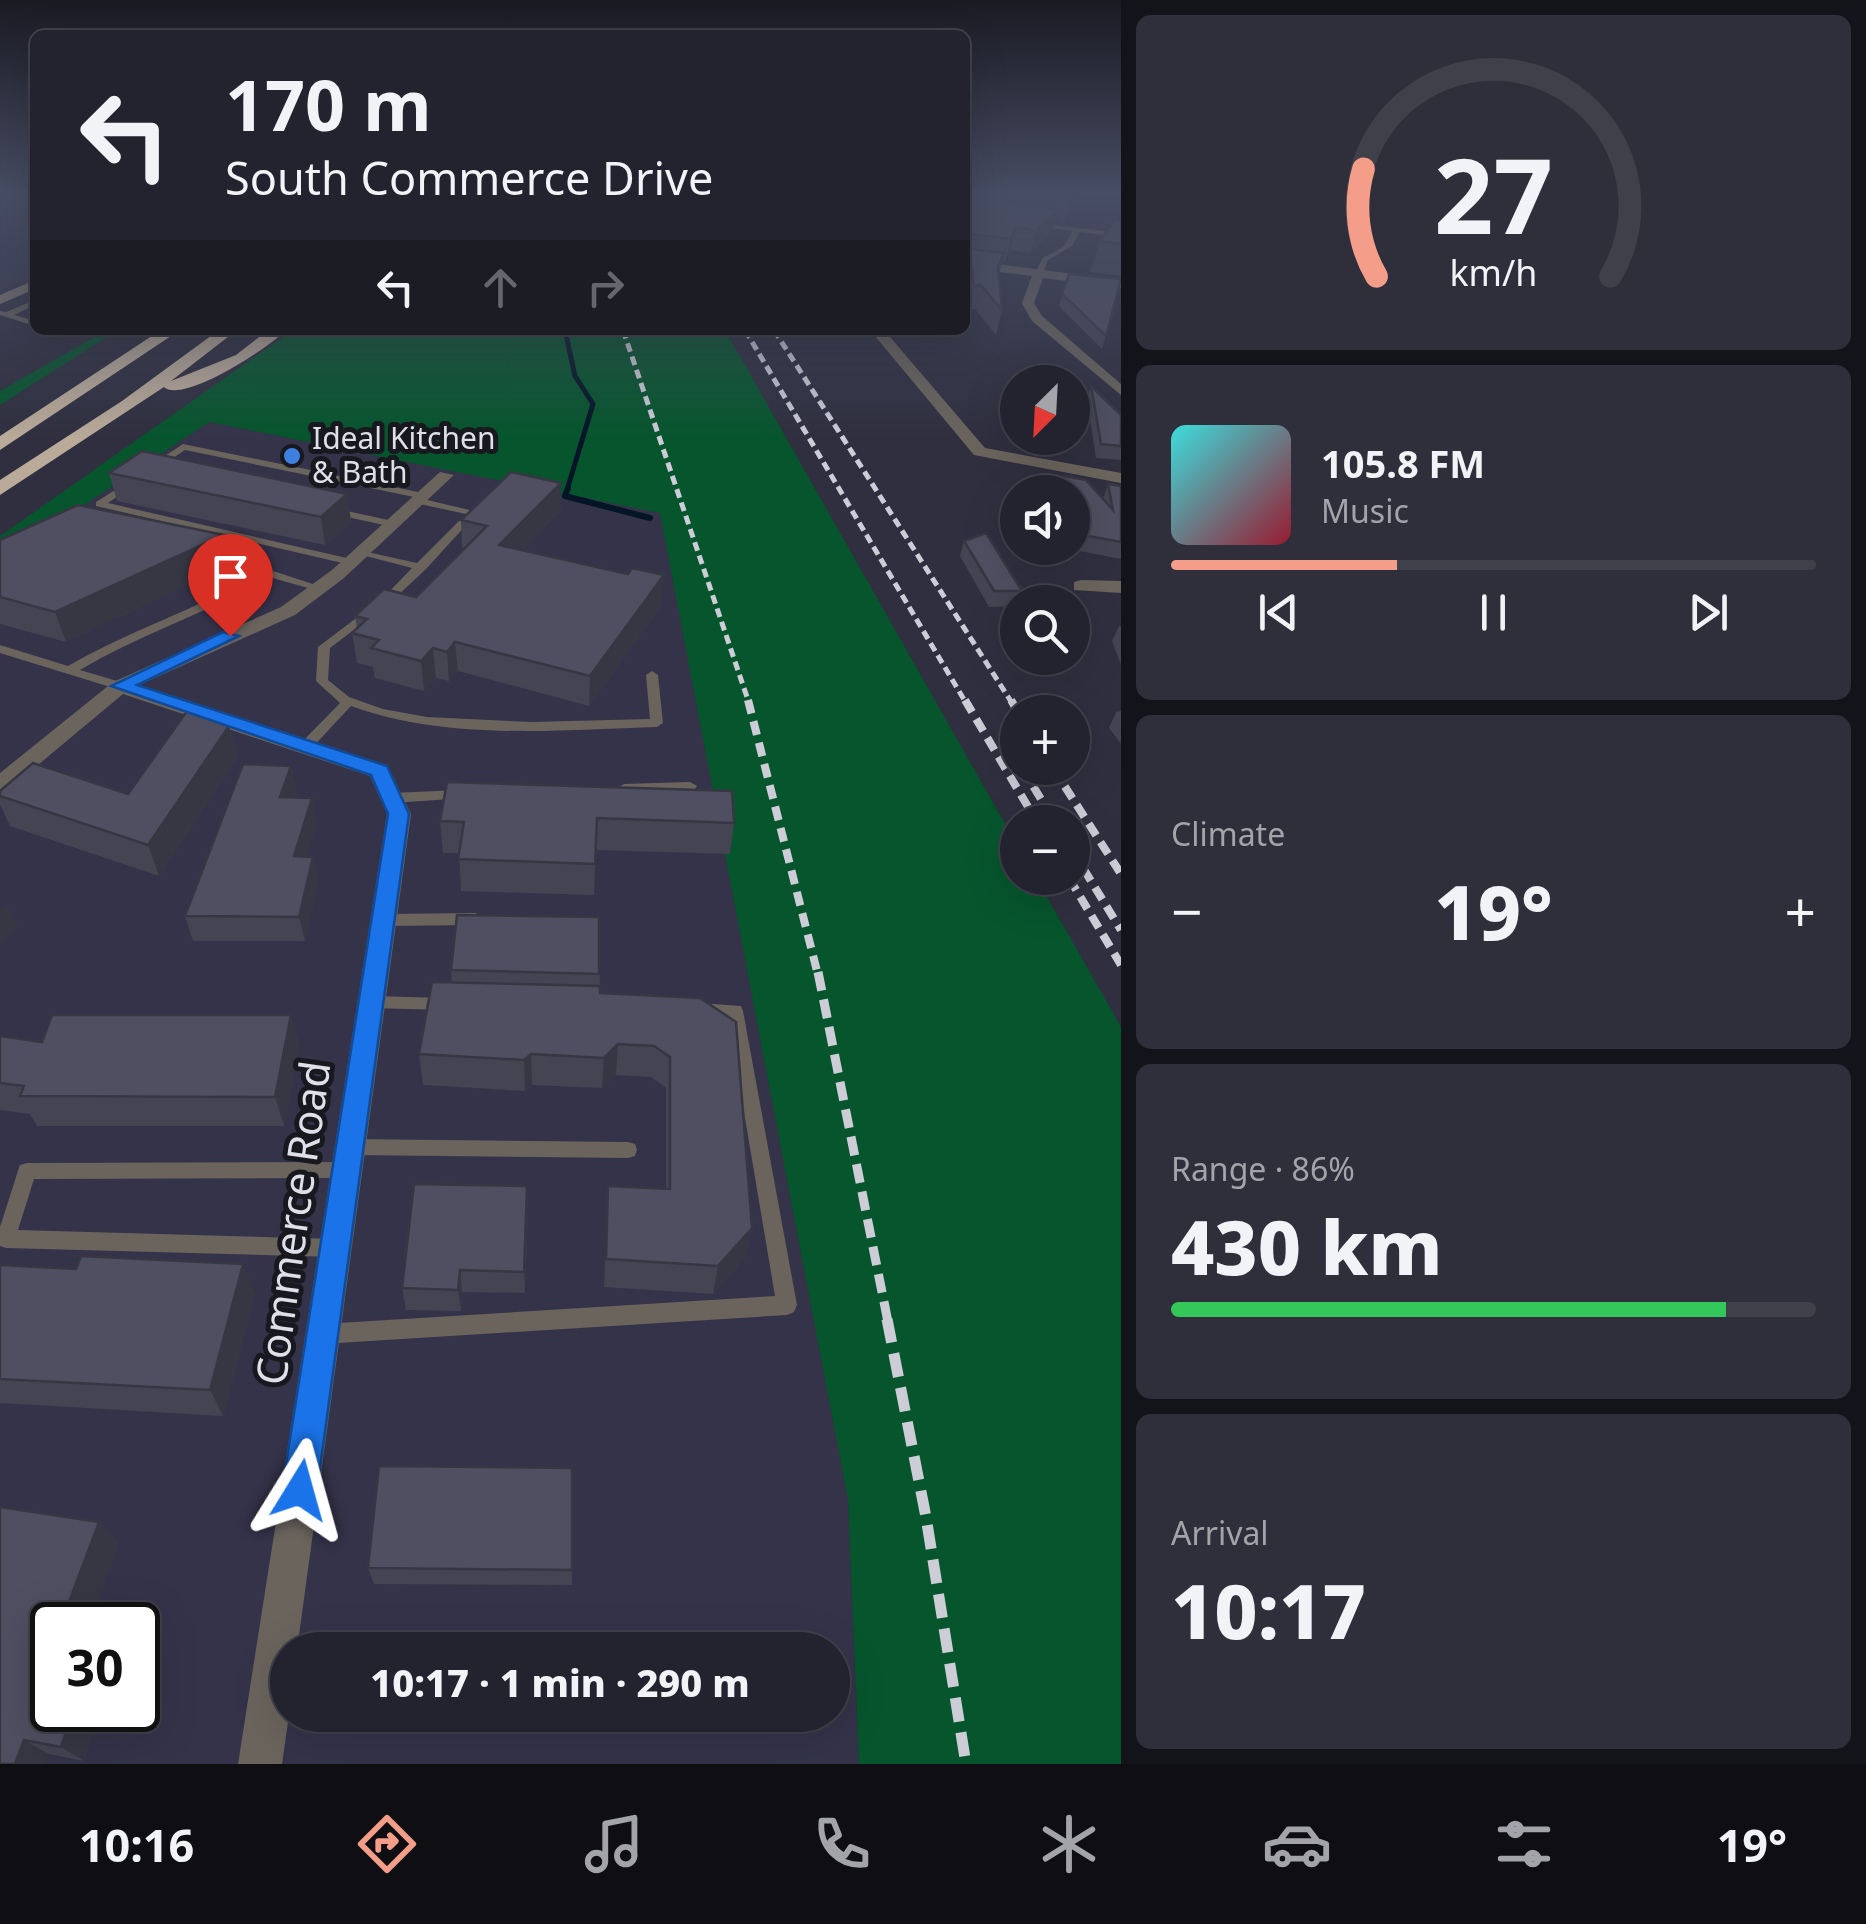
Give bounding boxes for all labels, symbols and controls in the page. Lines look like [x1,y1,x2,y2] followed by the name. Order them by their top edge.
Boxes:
[225,56,432,152] text: 170 m
[60,70,190,200] icon: left
[1434,123,1553,264] text: 27
[225,147,713,208] text: South Commerce Drive
[1450,248,1537,296] text: km/h
[368,260,423,315] icon: left
[473,260,528,315] icon: ahead
[578,260,633,315] icon: right
[1000,365,1090,455] north arrow
[1000,365,1090,895] map controls
[312,417,495,492] place label: Ideal Kitchen & Bath
[1321,437,1485,489] text: 105.8 FM
[281,445,303,467] marker: Ideal Kitchen & Bath
[1000,475,1090,565] button: sound
[1321,489,1409,532] text: Music
[188,534,273,637] pin
[203,549,258,604] icon: arrive
[1000,585,1090,675] button: search
[1251,585,1306,640] icon: previous
[1466,585,1521,640] icon: pause
[1681,585,1736,640] icon: next
[1000,695,1090,785] button: +
[1000,805,1090,895] button: −
[1171,812,1285,855] text: Climate
[1434,860,1553,962] text: 19°
[1171,873,1202,948] text: −
[1785,873,1816,948] text: +
[241,1057,342,1388] street label: Commerce Road
[1171,1147,1355,1190] text: Range · 86%
[1171,1195,1442,1297] text: 430 km
[248,1438,352,1542] position arrow
[1171,1511,1269,1554] text: Arrival
[1171,1559,1366,1661] text: 10:17
[30,1602,160,1732] speed limit sign: 30
[370,1656,750,1708] text: 10:17 · 1 min · 290 m
[352,1809,422,1879] icon: directions
[579,1809,649,1879] icon: music
[807,1809,877,1879] icon: phone
[1034,1809,1104,1879] icon: climate
[1262,1809,1332,1879] icon: car
[1489,1809,1559,1879] icon: filters
[79,1814,194,1875] text: 10:16
[1717,1814,1787,1875] text: 19°

